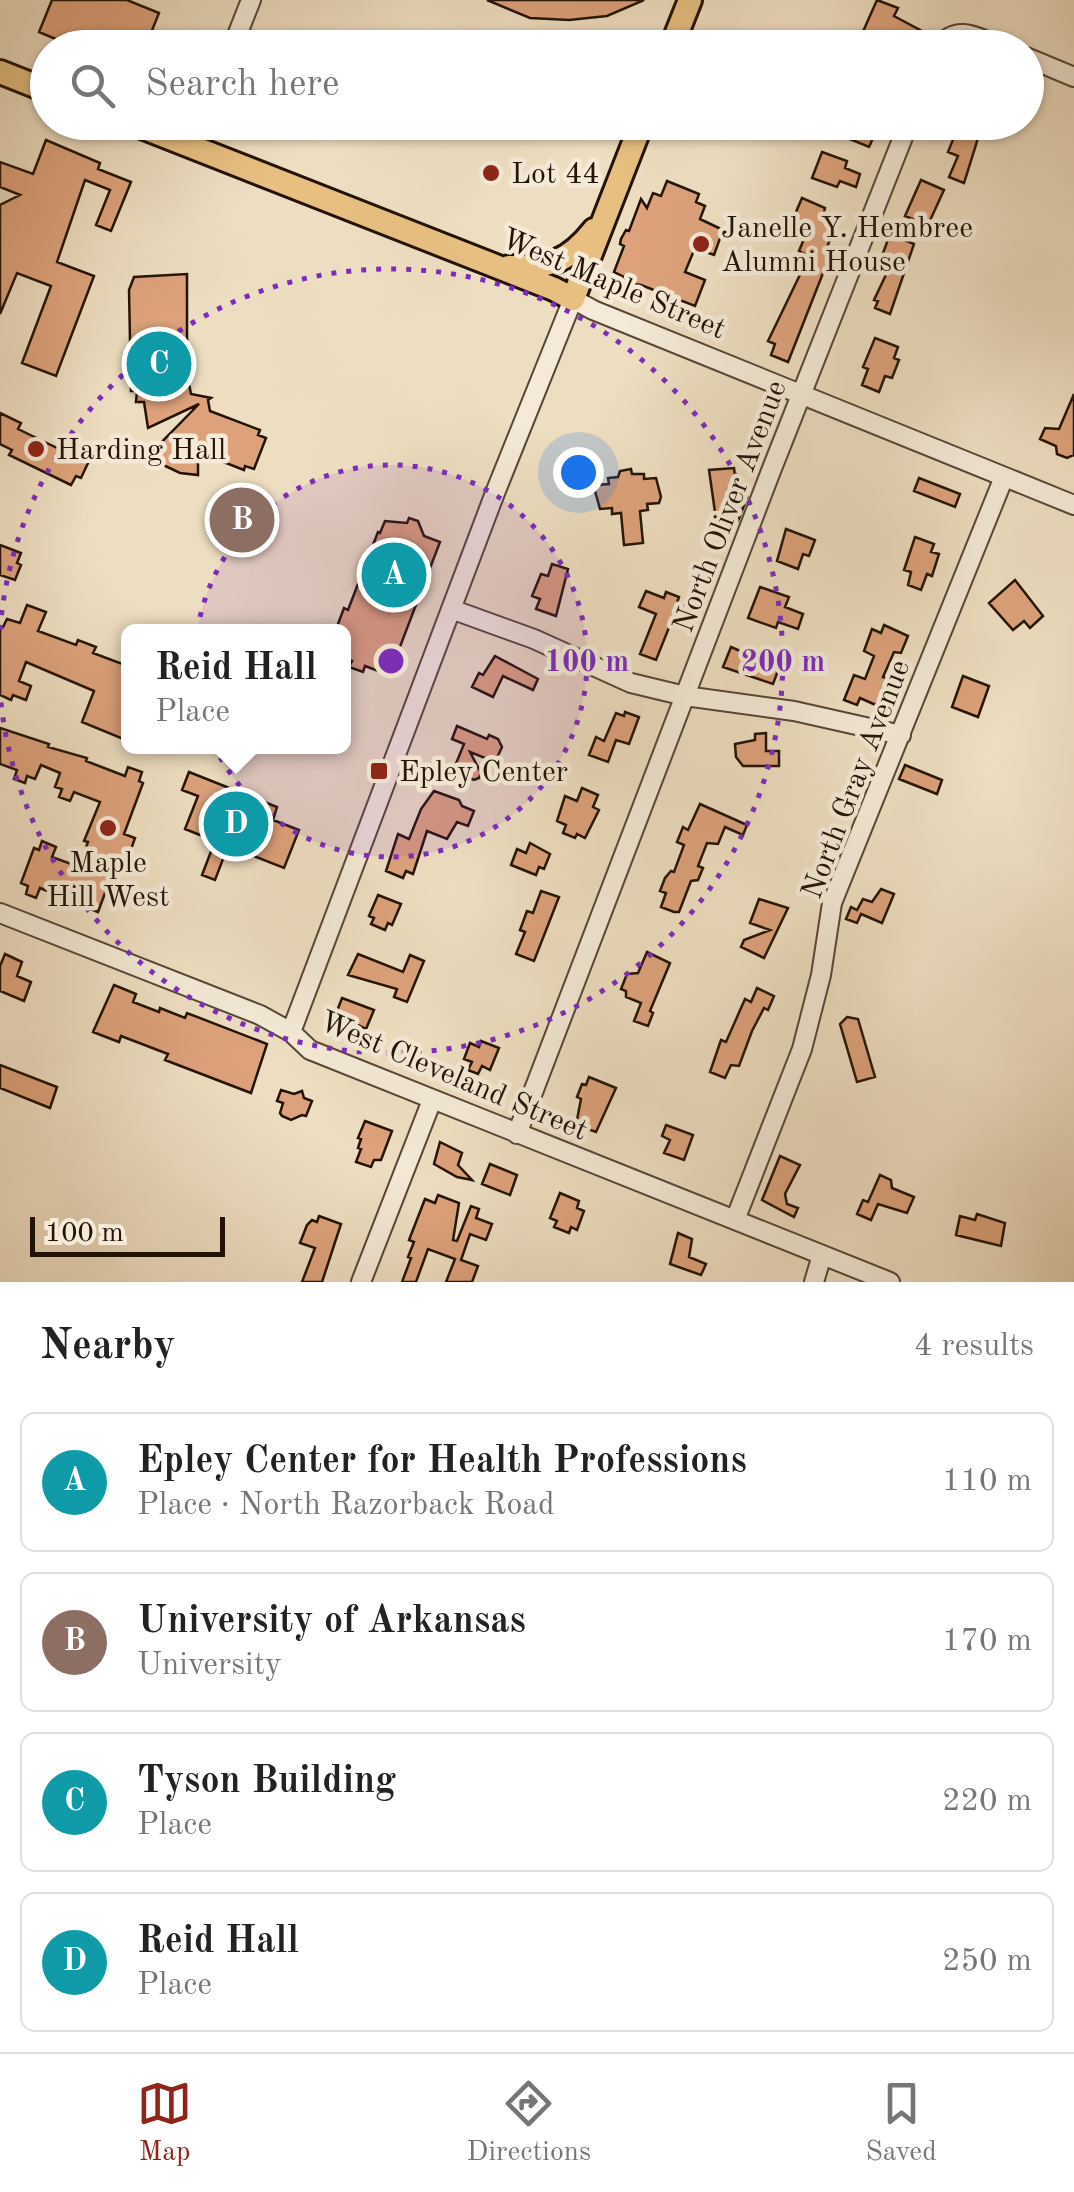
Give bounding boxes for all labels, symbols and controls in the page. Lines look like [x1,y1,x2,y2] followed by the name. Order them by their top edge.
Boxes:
[30,30,1044,140] search box
[65,58,120,113] icon: search
[145,66,340,104] text: Search here
[511,160,600,190] place label: Lot 44
[480,162,502,184] marker: Lot 44
[721,214,973,278] place label: Janelle Y. Hembree Alumni House
[497,224,730,346] street label: West Maple Street
[690,233,712,255] marker: Janelle Y. Hembree Alumni House
[126,326,192,402] pin: C
[669,377,793,637] street label: North Oliver Avenue
[56,436,226,466] place label: Harding Hall
[25,438,47,460] marker: Harding Hall
[553,447,604,498] your location
[210,482,274,558] pin: B
[362,538,426,612] pin: A
[121,624,351,754] popup
[373,643,409,679] centre of rings
[545,648,629,678] text: 100 m
[741,648,825,678] text: 200 m
[155,650,317,688] text: Reid Hall
[797,656,916,903] street label: North Gray Avenue
[155,697,230,729] text: Place
[399,758,568,788] place label: Epley Center
[368,760,390,782] marker: Epley Center
[204,786,268,862] pin: D
[97,817,119,839] marker: Maple Hill West
[47,849,169,913] place label: Maple Hill West
[315,1007,592,1147] street label: West Cleveland Street
[30,1212,225,1256] scale bar
[45,1220,124,1248] text: 100 m
[40,1326,176,1368] text: Nearby
[914,1331,1034,1363] text: 4 results
[137,1443,747,1481] text: Epley Center for Health Professions
[62,1466,87,1498] text: A
[942,1466,1032,1498] text: 110 m
[137,1490,555,1522] text: Place · North Razorback Road
[137,1603,526,1641] text: University of Arkansas
[63,1626,86,1658] text: B
[942,1626,1032,1658] text: 170 m
[137,1650,282,1682] text: University
[137,1763,396,1801] text: Tyson Building
[64,1786,85,1818] text: C
[942,1786,1032,1818] text: 220 m
[137,1810,212,1842] text: Place
[137,1923,299,1961] text: Reid Hall
[62,1946,87,1978] text: D
[942,1946,1032,1978] text: 250 m
[137,1970,212,2002] text: Place
[137,2076,192,2171] tab: Map
[467,2076,591,2171] tab: Directions
[865,2076,937,2171] tab: Saved

